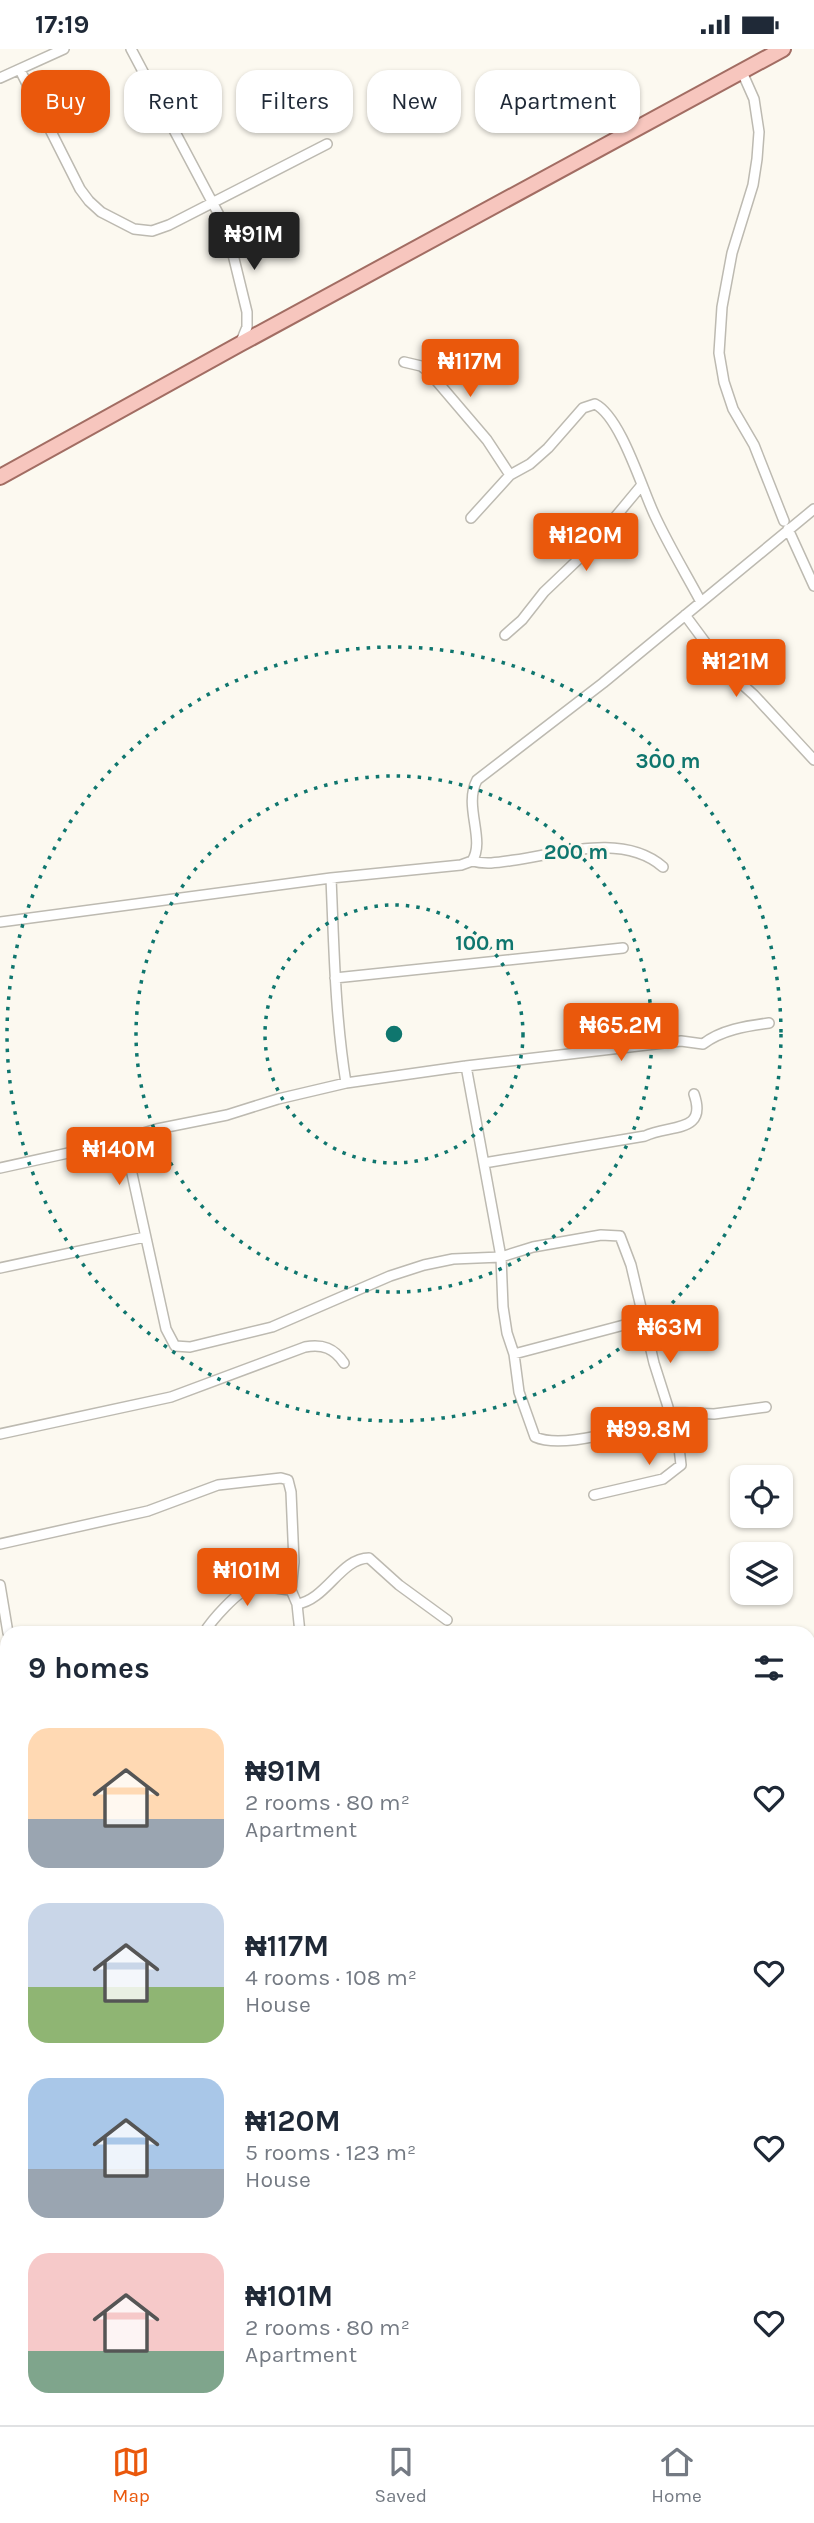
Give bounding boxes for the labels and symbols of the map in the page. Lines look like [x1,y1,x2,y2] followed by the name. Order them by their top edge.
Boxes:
[213,213,295,272] pin: ₦91M
[421,339,519,399] pin: ₦117M
[537,513,635,573] pin: ₦120M
[687,639,785,699] pin: ₦121M
[636,749,700,773] text: 300 m
[544,840,608,864] text: 200 m
[455,931,515,955] text: 100 m
[564,1003,678,1063] pin: ₦65.2M
[382,1022,406,1046] centre of rings
[70,1127,168,1187] pin: ₦140M
[629,1305,711,1365] pin: ₦63M
[592,1407,706,1467] pin: ₦99.8M
[198,1549,296,1608] pin: ₦101M

